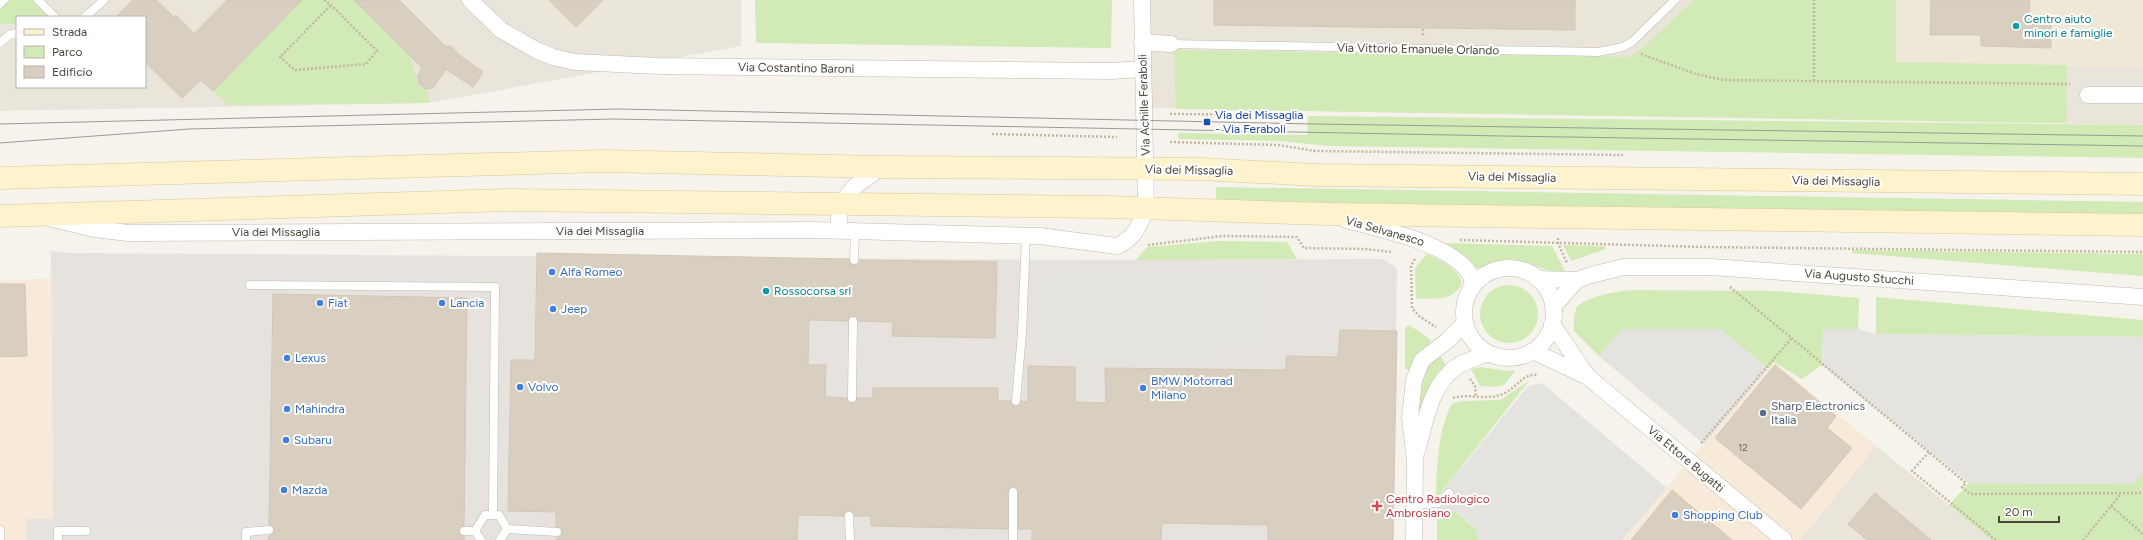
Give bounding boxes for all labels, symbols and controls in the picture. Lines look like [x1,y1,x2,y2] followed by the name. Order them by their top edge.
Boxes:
[2024,12,2113,40] place label: Centro aiuto minori e famiglie
[16,16,146,88] legend
[2011,21,2021,31] marker: Centro aiuto minori e famiglie
[52,25,87,39] text: Strada
[1337,41,1499,57] street label: Via Vittorio Emanuele Orlando
[52,45,82,59] text: Parco
[1135,54,1153,156] street label: Via Achille Feraboli
[738,60,854,76] street label: Via Costantino Baroni
[52,65,92,79] text: Edificio
[1215,108,1303,136] place label: Via dei Missaglia - Via Feraboli
[1202,117,1212,127] marker: Via dei Missaglia - Via Feraboli
[1145,162,1233,178] street label: Via dei Missaglia
[1468,169,1556,185] street label: Via dei Missaglia
[1792,173,1880,189] street label: Via dei Missaglia
[1344,213,1426,249] street label: Via Selvanesco
[556,224,644,238] street label: Via dei Missaglia
[232,225,320,239] street label: Via dei Missaglia
[560,265,622,279] place label: Alfa Romeo
[1804,266,1914,288] street label: Via Augusto Stucchi
[547,267,557,277] marker: Alfa Romeo
[774,284,851,298] place label: Rossocorsa srl
[761,286,771,296] marker: Rossocorsa srl
[328,296,348,310] place label: Fiat
[450,296,484,310] place label: Lancia
[315,298,325,308] marker: Fiat
[437,298,447,308] marker: Lancia
[561,302,587,316] place label: Jeep
[548,304,558,314] marker: Jeep
[295,351,326,365] place label: Lexus
[282,353,292,363] marker: Lexus
[1151,374,1233,402] place label: BMW Motorrad Milano
[528,380,559,394] place label: Volvo
[515,382,525,392] marker: Volvo
[1138,383,1148,393] marker: BMW Motorrad Milano
[1771,399,1866,427] place label: Sharp Electronics Italia
[295,402,345,416] place label: Mahindra
[282,404,292,414] marker: Mahindra
[1758,408,1768,418] marker: Sharp Electronics Italia
[1645,423,1727,495] street label: Via Ettore Bugatti
[294,433,332,447] place label: Subaru
[281,435,291,445] marker: Subaru
[1738,441,1748,454] house number: 12
[292,483,327,497] place label: Mazda
[279,485,289,495] marker: Mazda
[1386,492,1490,520] place label: Centro Radiologico Ambrosiano
[1999,498,2059,524] scale bar
[1371,500,1383,512] marker: Centro Radiologico Ambrosiano
[2005,505,2033,519] text: 20 m
[1683,508,1763,522] place label: Shopping Club
[1670,510,1680,520] marker: Shopping Club

